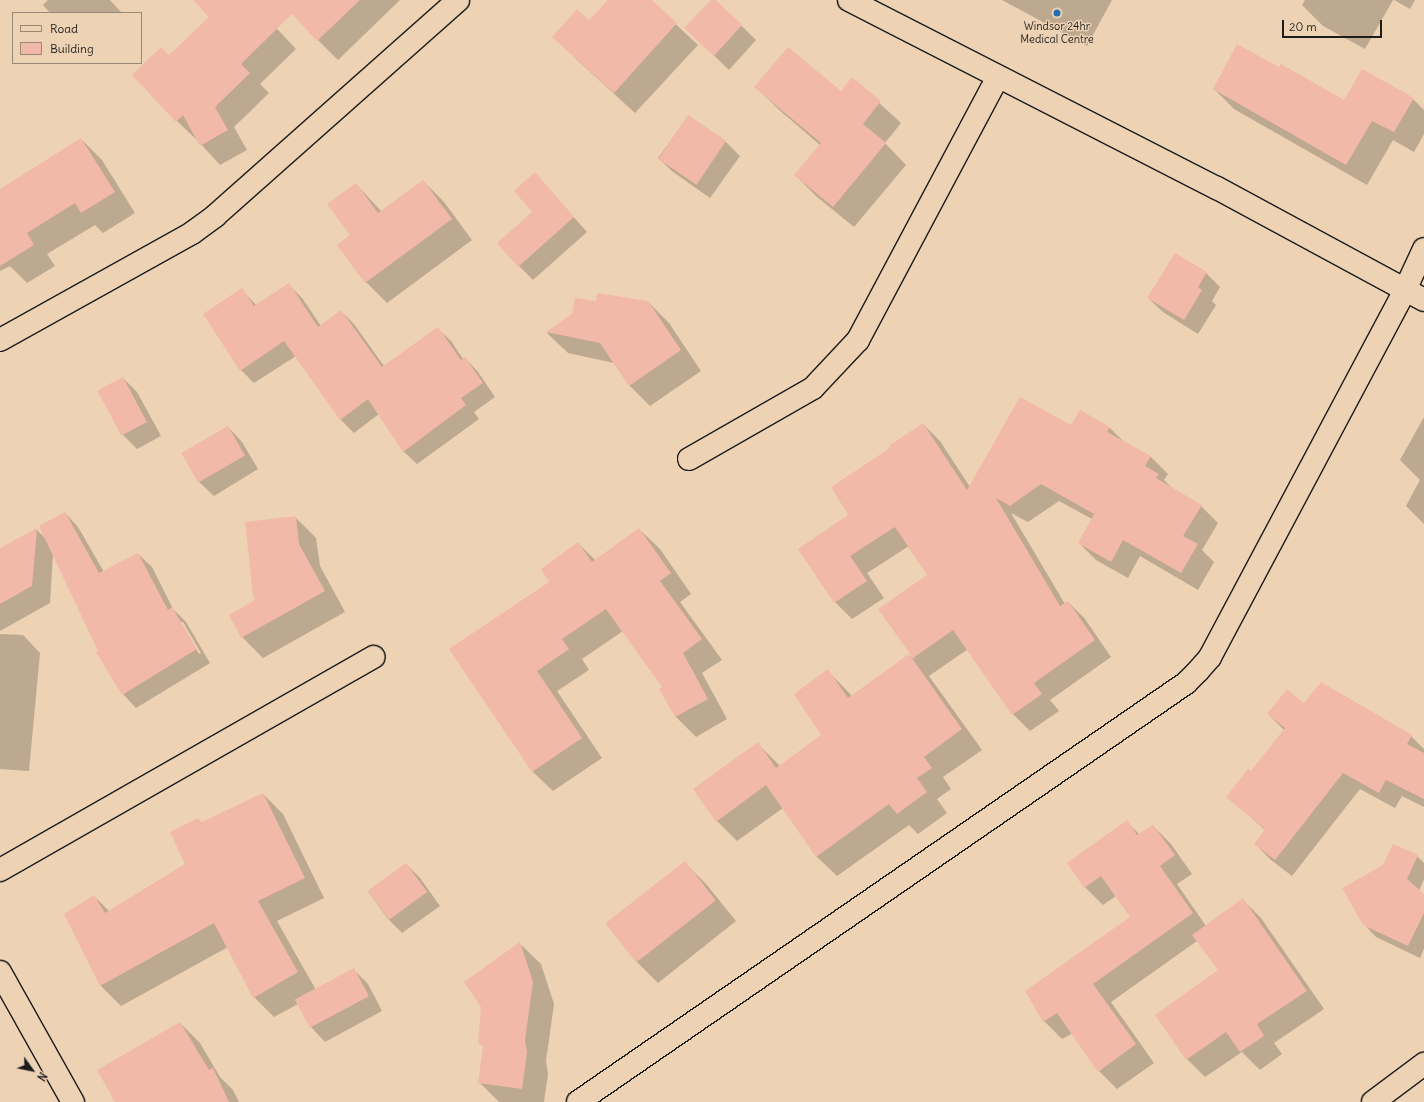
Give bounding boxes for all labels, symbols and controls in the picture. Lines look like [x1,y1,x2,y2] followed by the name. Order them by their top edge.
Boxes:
[1051,7,1063,19] marker: Windsor 24hr Medical Centre
[12,12,142,64] legend
[1284,12,1384,38] scale bar
[1289,19,1317,34] text: 20 m
[1020,20,1094,46] place label: Windsor 24hr Medical Centre
[50,21,78,36] text: Road
[50,41,94,56] text: Building
[12,1050,52,1090] north arrow
[34,1070,50,1084] text: N

